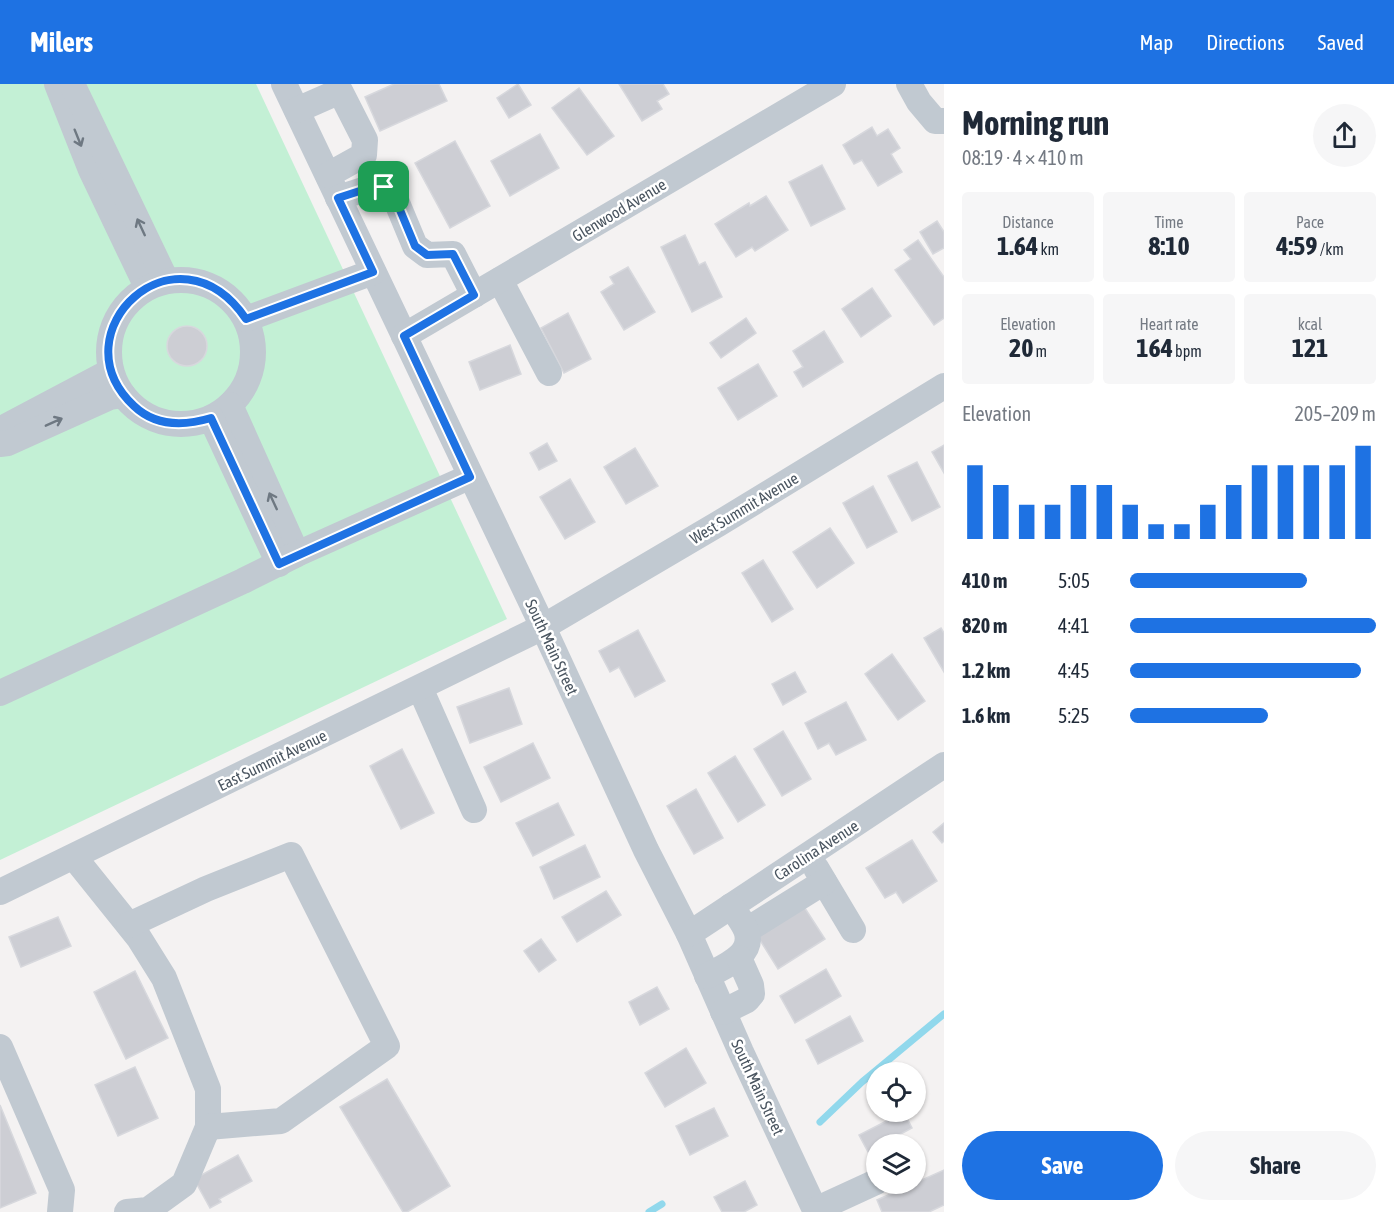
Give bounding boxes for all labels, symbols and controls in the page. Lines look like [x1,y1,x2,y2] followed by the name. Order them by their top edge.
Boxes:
[30,26,93,58] text: Milers
[1139,30,1173,54] text: Map
[1206,30,1285,54] text: Directions
[1318,30,1364,54] text: Saved
[962,104,1109,142] text: Morning run
[1313,104,1376,167] button: share
[73,129,84,147] one-way arrow
[962,146,1084,169] text: 08:19 · 4 × 410 m
[358,161,409,212] pin
[367,170,400,203] icon: arrive
[569,175,669,245] street label: Glenwood Avenue
[1002,213,1054,231] text: Distance
[1154,213,1184,231] text: Time
[1296,213,1324,231] text: Pace
[135,219,147,237] one-way arrow
[997,231,1038,261] text: 1.64
[1148,231,1190,261] text: 8:10
[1276,231,1318,261] text: 4:59
[1038,240,1059,258] text: km
[1318,240,1344,258] text: /km
[1000,315,1056,333] text: Elevation
[1140,315,1198,333] text: Heart rate
[1298,315,1322,333] text: kcal
[1009,333,1033,363] text: 20
[1136,333,1173,363] text: 164
[1292,333,1328,363] text: 121
[1033,342,1047,360] text: m
[1173,342,1202,360] text: bpm
[962,402,1031,425] text: Elevation
[1294,402,1376,425] text: 205–209 m
[44,416,63,427] one-way arrow
[687,469,801,547] street label: West Summit Avenue
[266,492,278,510] one-way arrow
[962,569,1007,592] text: 410 m
[1058,569,1090,592] text: 5:05
[522,596,582,698] street label: South Main Street
[962,614,1007,637] text: 820 m
[1058,614,1090,637] text: 4:41
[962,659,1010,682] text: 1.2 km
[1058,659,1090,682] text: 4:45
[962,704,1010,727] text: 1.6 km
[1058,704,1090,727] text: 5:25
[215,726,329,794] street label: East Summit Avenue
[771,816,861,884] street label: Carolina Avenue
[728,1036,788,1138] street label: South Main Street
[866,1062,926,1194] map controls
[866,1062,926,1122] button: locate
[962,1131,1163,1200] button: Save
[1175,1131,1376,1200] button: Share
[866,1134,926,1194] button: layers

